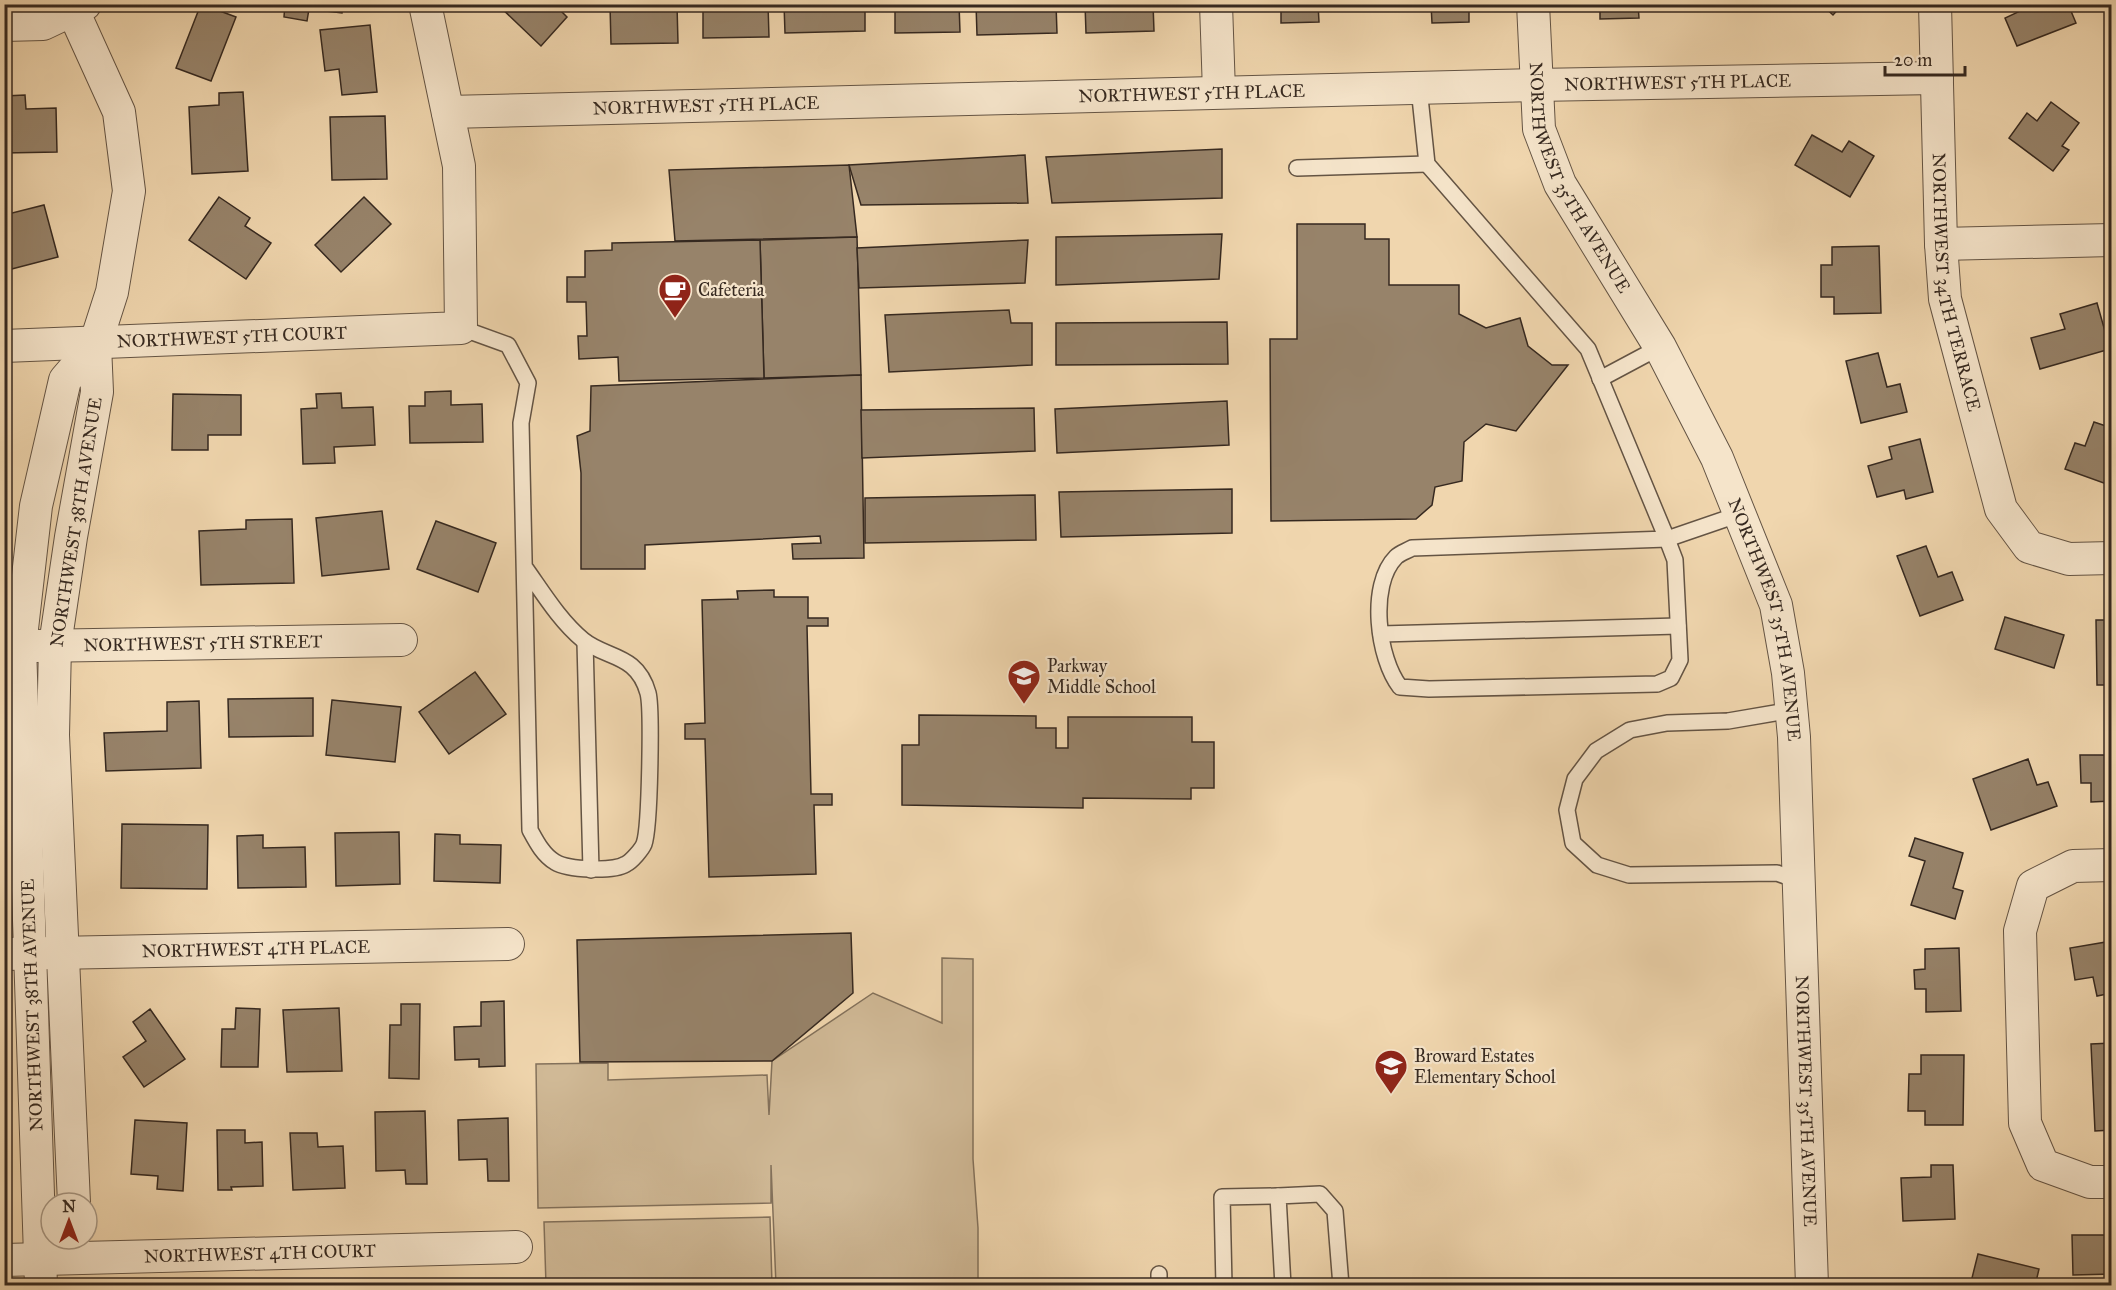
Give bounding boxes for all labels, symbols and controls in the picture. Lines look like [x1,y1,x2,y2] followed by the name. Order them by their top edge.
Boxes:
[1885,39,1964,77] scale bar
[1894,49,1932,71] text: 20 m
[1525,62,1635,297] street label: NORTHWEST 35TH AVENUE
[1564,70,1791,95] street label: NORTHWEST 5TH PLACE
[1078,80,1305,107] street label: NORTHWEST 5TH PLACE
[592,92,820,119] street label: NORTHWEST 5TH PLACE
[1928,153,1985,414] street label: NORTHWEST 34TH TERRACE
[657,272,693,319] cafe icon: Cafeteria
[698,279,765,301] place label: Cafeteria
[116,321,347,353] street label: NORTHWEST 5TH COURT
[45,395,107,648] street label: NORTHWEST 38TH AVENUE
[1723,495,1805,742] street label: NORTHWEST 35TH AVENUE
[83,630,323,656] street label: NORTHWEST 5TH STREET
[1047,655,1156,698] place label: Parkway Middle School
[1006,658,1042,705] school or university icon: Parkway Middle School
[17,878,47,1132] street label: NORTHWEST 38TH AVENUE
[142,936,370,962] street label: NORTHWEST 4TH PLACE
[1791,975,1821,1227] street label: NORTHWEST 35TH AVENUE
[1414,1045,1556,1088] place label: Broward Estates Elementary School
[1373,1048,1409,1095] school or university icon: Broward Estates Elementary School
[39,1191,99,1251] north arrow
[62,1197,76,1216] text: N
[144,1240,376,1267] street label: NORTHWEST 4TH COURT

